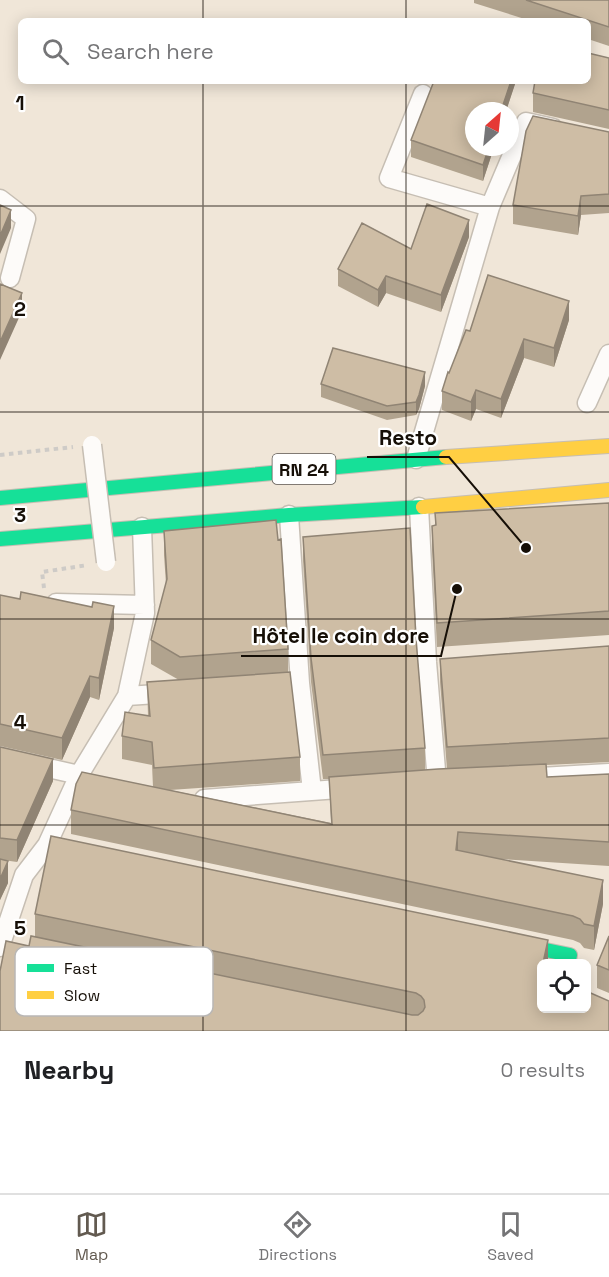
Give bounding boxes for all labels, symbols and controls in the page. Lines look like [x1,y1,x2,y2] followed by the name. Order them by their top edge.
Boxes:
[18,18,591,84] search box
[39,35,72,68] icon: search
[87,37,214,65] text: Search here
[15,90,25,116] text: 1
[465,102,519,156] north arrow
[14,296,26,322] text: 2
[367,418,449,457] callout: Resto
[379,424,437,451] text: Resto
[272,454,336,484] road number: RN 24
[14,502,26,528] text: 3
[241,617,441,656] callout: Hôtel le coin dore
[253,622,429,649] text: Hôtel le coin dore
[14,709,27,735] text: 4
[14,915,26,941] text: 5
[15,947,213,1016] legend
[64,958,97,979] text: Fast
[537,959,591,1013] map controls
[537,959,591,1013] button: locate
[64,985,100,1006] text: Slow
[24,1053,114,1087] text: Nearby
[501,1057,585,1083] text: 0 results
[75,1208,108,1265] tab: Map
[259,1208,337,1265] tab: Directions
[487,1208,534,1265] tab: Saved

